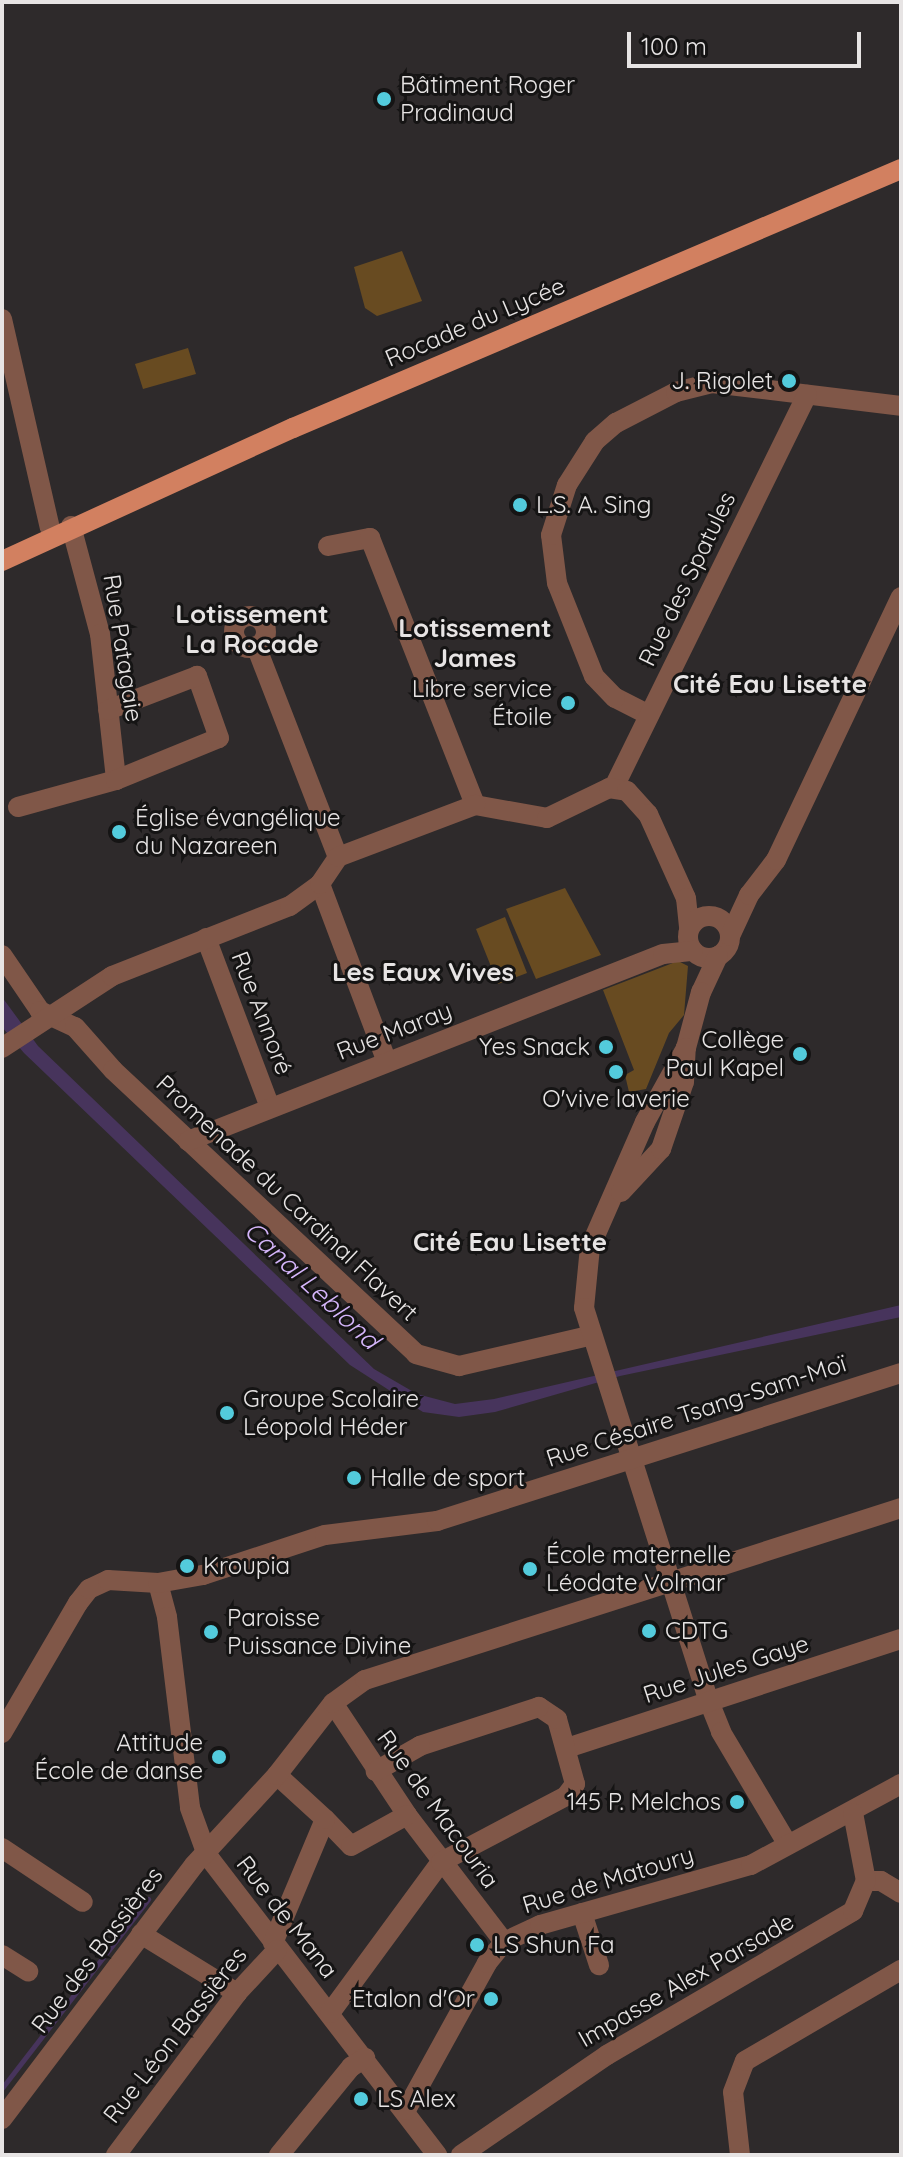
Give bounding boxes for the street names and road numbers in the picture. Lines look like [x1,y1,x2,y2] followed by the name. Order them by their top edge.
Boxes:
[381,271,569,373] street label: Rocade du Lycée
[632,487,742,671] street label: Rue des Spatules
[97,572,149,724] street label: Rue Patagaie
[225,947,299,1079] street label: Rue Annoré
[332,996,456,1066] street label: Rue Maray
[150,1069,424,1327] street label: Promenade du Cardinal Flavert
[542,1349,850,1473] street label: Rue Césaire Tsang-Sam-Moï
[640,1629,812,1709] street label: Rue Jules Gaye
[371,1724,505,1894] street label: Rue de Macouria
[519,1840,697,1920] street label: Rue de Matoury
[230,1850,344,1984] street label: Rue de Mana
[25,1861,169,2039] street label: Rue des Bassières
[573,1907,799,2053] street label: Impasse Alex Parsade
[97,1941,253,2129] street label: Rue Léon Bassières

